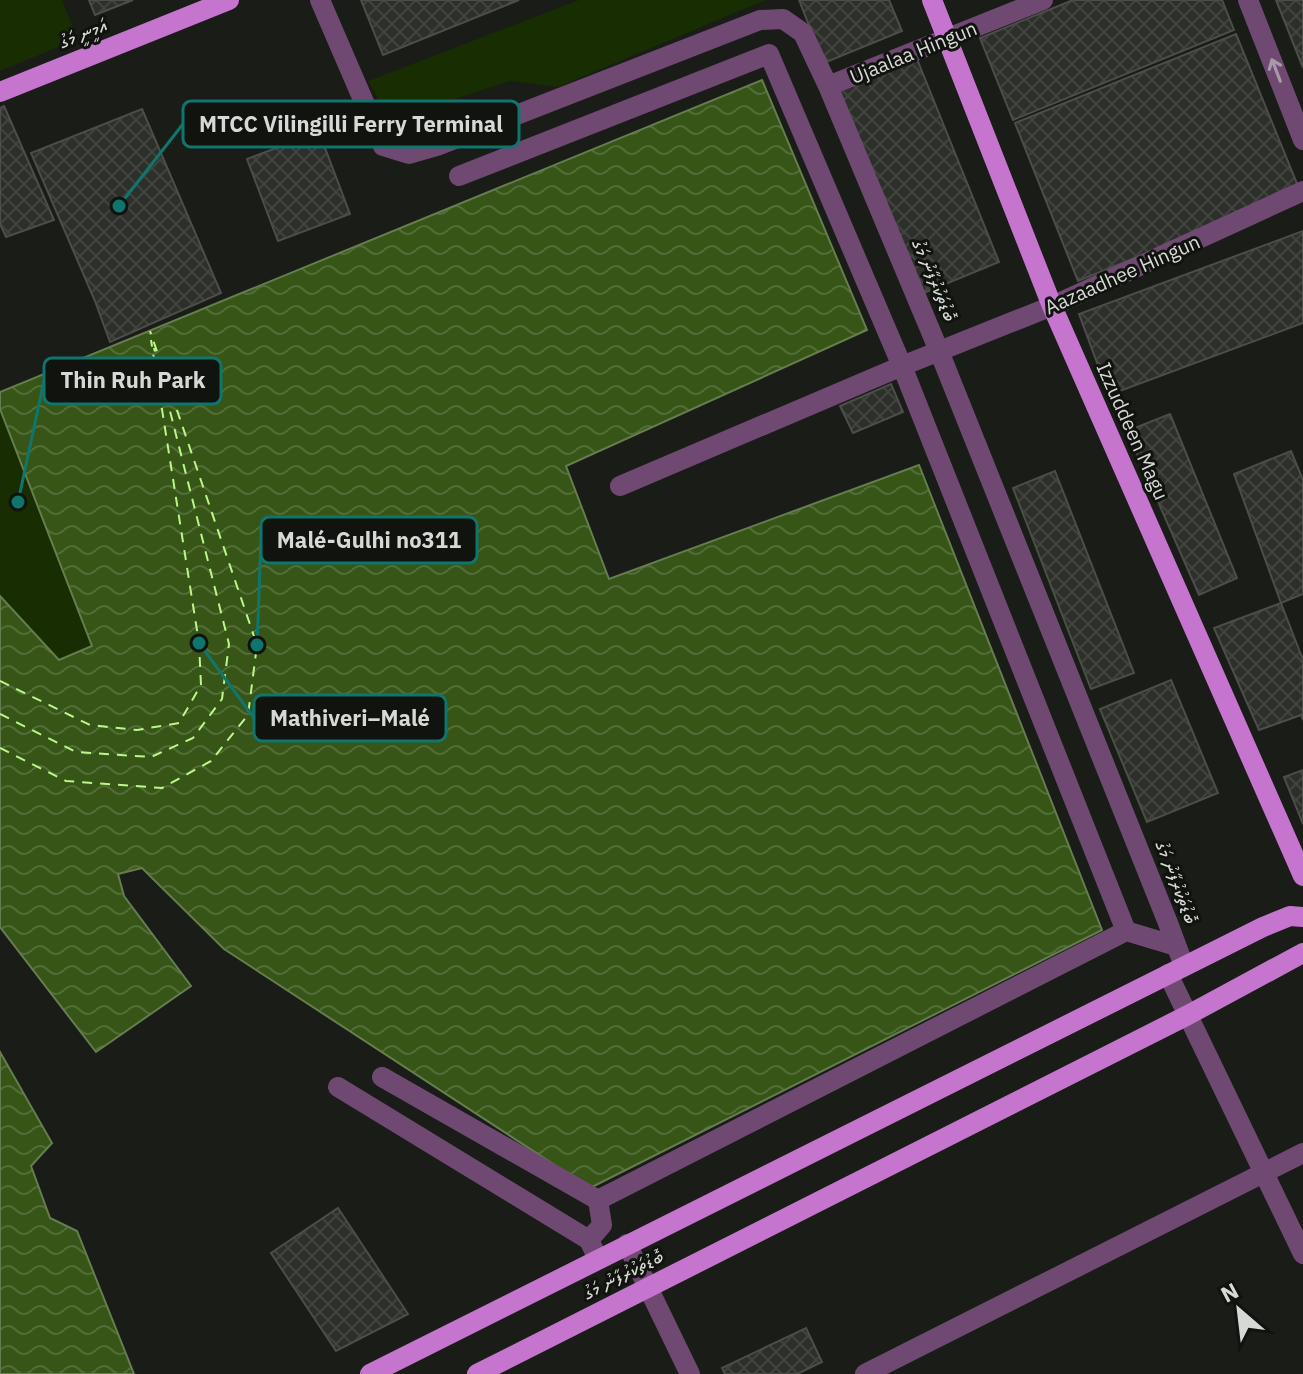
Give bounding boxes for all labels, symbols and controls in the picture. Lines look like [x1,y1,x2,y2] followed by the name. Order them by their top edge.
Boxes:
[54,11,112,55] street label: އަމީނީ މަގު
[845,14,981,90] street label: Ujaalaa Hingun
[1268,58,1282,83] one-way arrow
[183,101,519,147] callout: MTCC Vilingilli Ferry Terminal
[199,109,503,138] text: MTCC Vilingilli Ferry Terminal
[1040,228,1204,320] street label: Aazaadhee Hingun
[905,234,964,325] street label: ބޮޑުތަކުރުފާނު މަގު
[44,358,221,404] callout: Thin Ruh Park
[1091,358,1175,504] street label: Izzuddeen Magu
[60,365,206,394] text: Thin Ruh Park
[261,517,477,563] callout: Malé-Gulhi no311
[277,525,461,554] text: Malé-Gulhi no311
[254,695,446,741] callout: Mathiveri–Malé
[270,703,430,732] text: Mathiveri–Malé
[1148,836,1205,928] street label: ބޮޑުތަކުރުފާނު މަގު
[577,1242,668,1306] street label: ބޮޑުތަކުރުފާނު މަގު
[1199,1270,1279,1350] north arrow
[1216,1275,1243,1308] text: N

